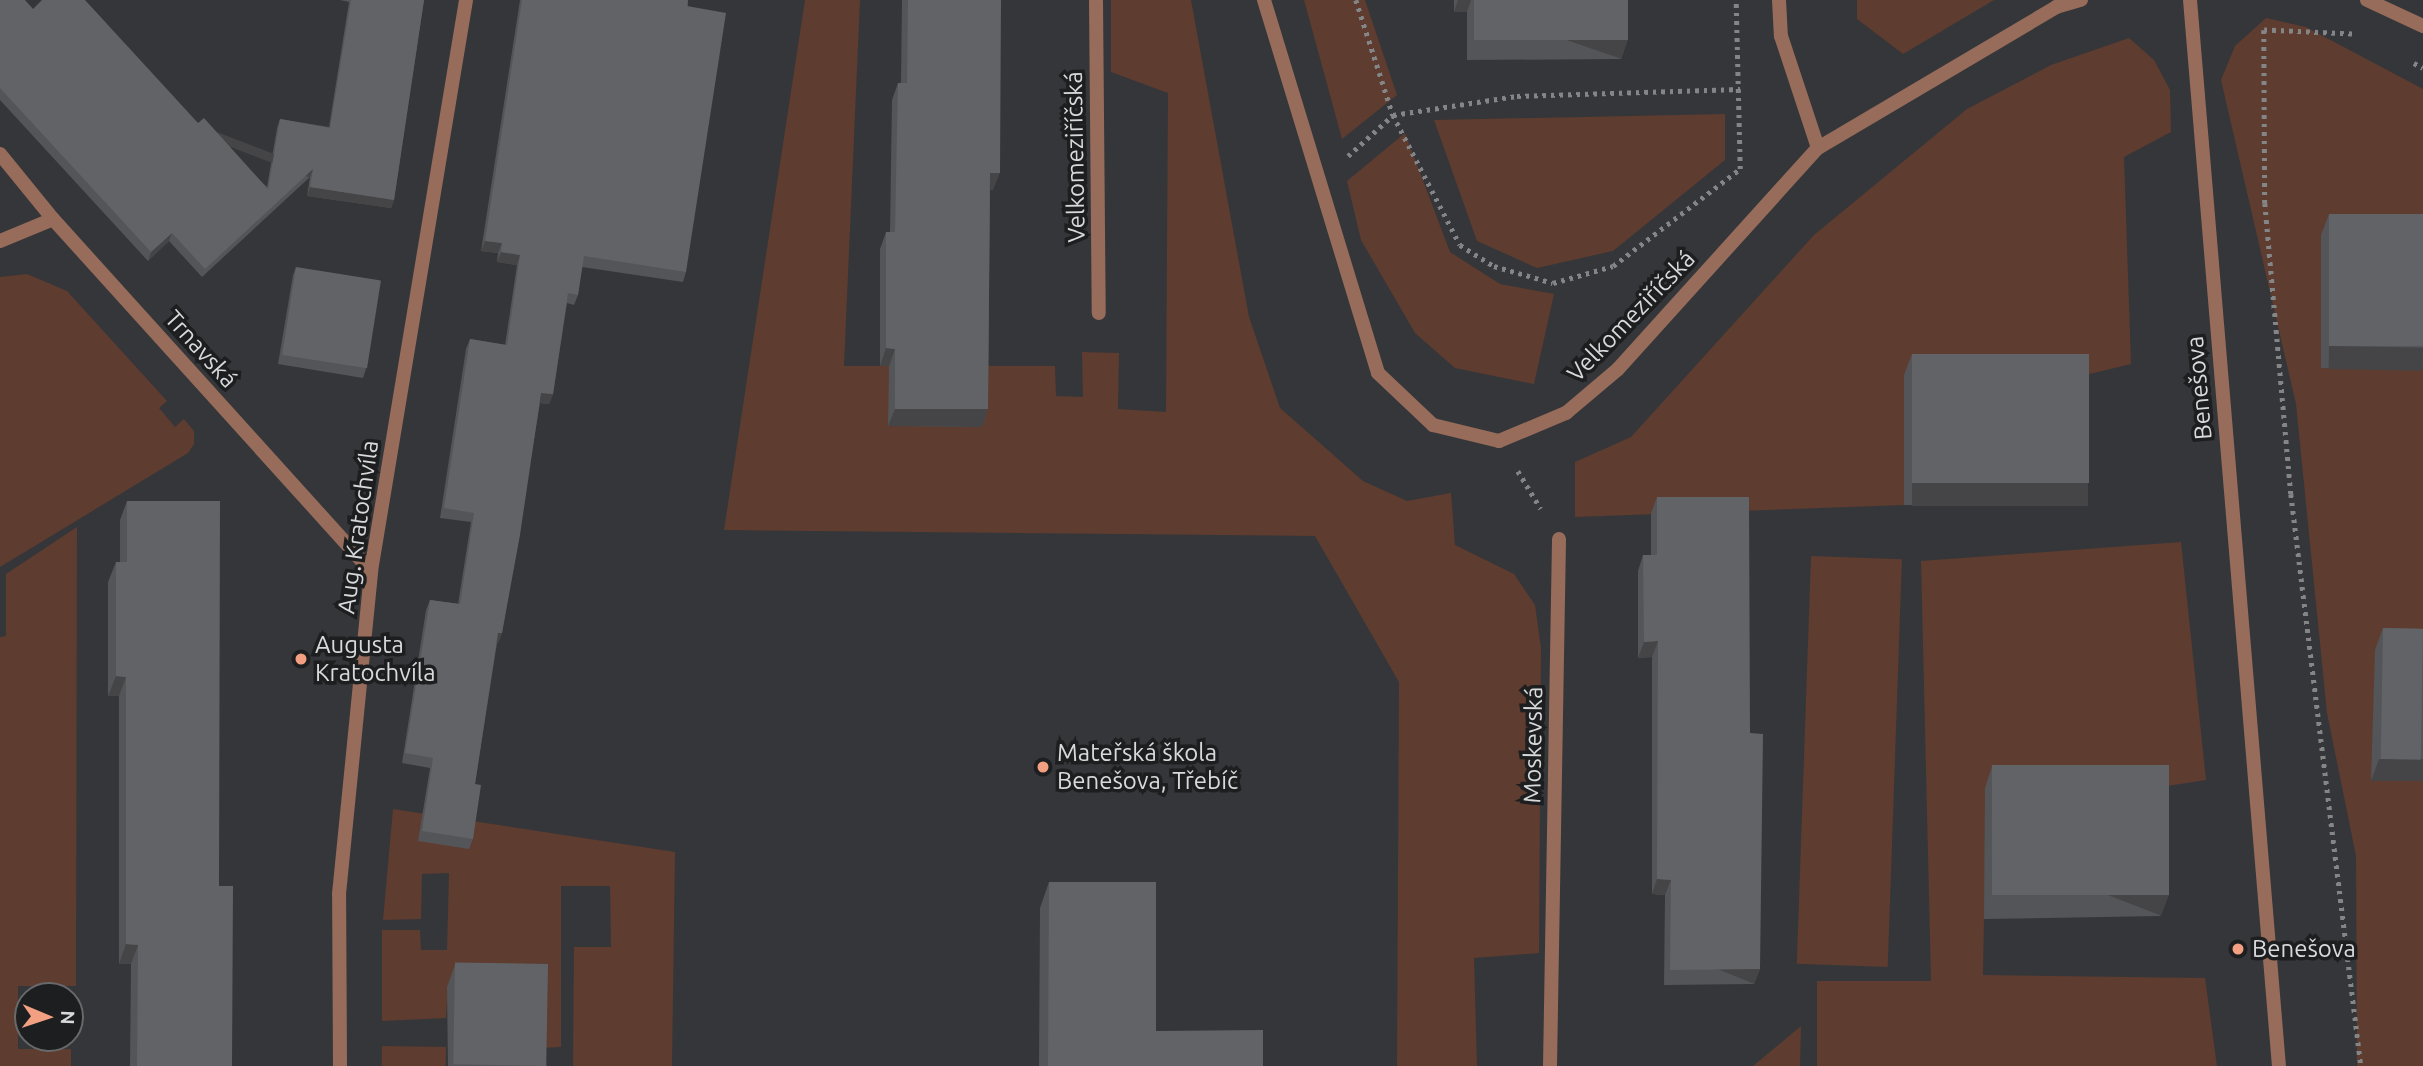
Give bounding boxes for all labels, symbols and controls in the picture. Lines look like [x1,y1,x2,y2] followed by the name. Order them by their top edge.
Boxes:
[1059,71,1091,243] street label: Velkomeziříčská
[1561,244,1701,388] street label: Velkomeziříčská
[159,304,243,394] street label: Trnavská
[2180,335,2218,441] street label: Benešova
[332,438,384,616] street label: Aug. Kratochvíla
[315,631,435,687] place label: Augusta Kratochvíla
[293,651,309,667] marker: Augusta Kratochvíla
[1518,686,1548,804] street label: Moskevská
[1057,739,1238,795] place label: Mateřská škola Benešova, Třebíč
[1035,759,1051,775] marker: Mateřská škola Benešova, Třebíč
[2252,935,2356,963] place label: Benešova
[2230,941,2246,957] marker: Benešova
[14,982,84,1052] north arrow
[57,1010,79,1025] text: N

